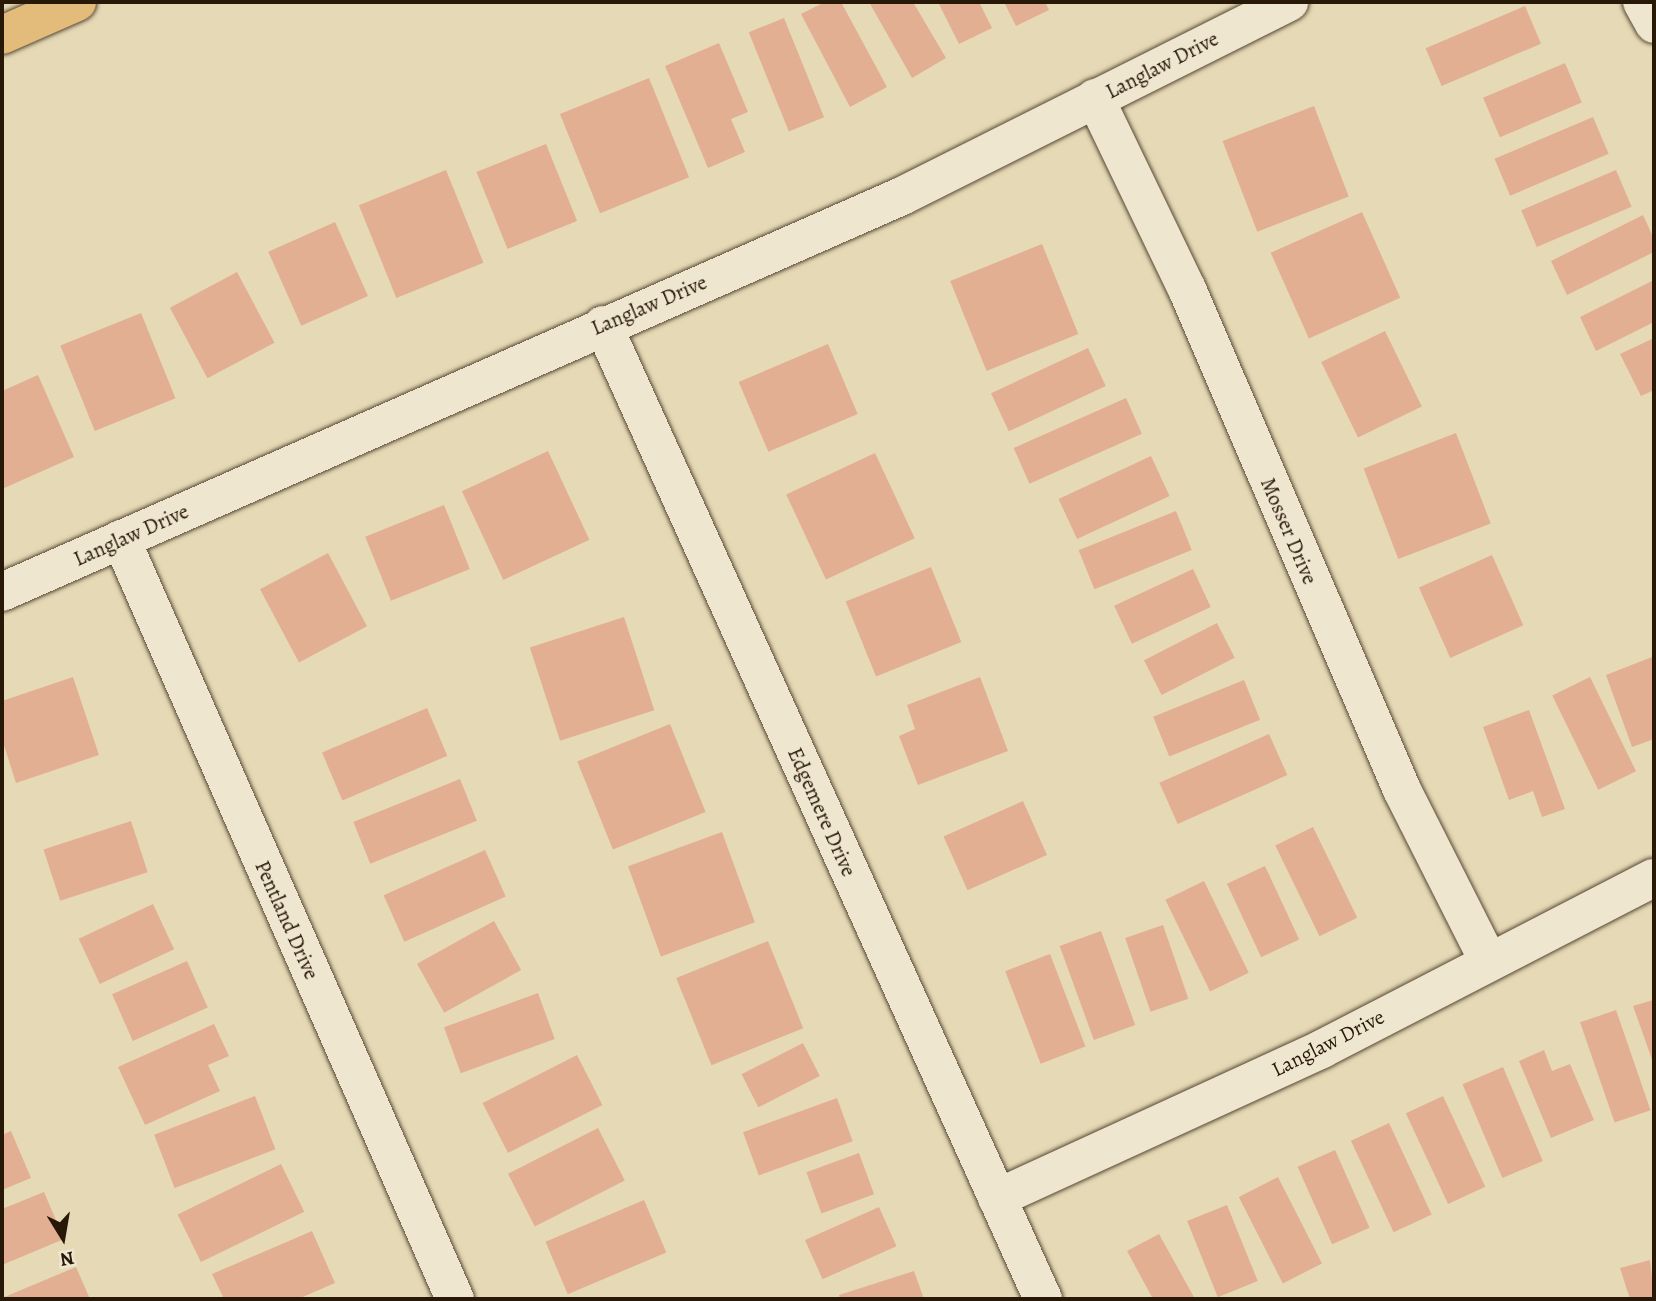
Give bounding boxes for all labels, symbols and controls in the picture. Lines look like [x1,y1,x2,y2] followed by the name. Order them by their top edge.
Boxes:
[1101,26,1223,104] street label: Langlaw Drive
[587,269,711,341] street label: Langlaw Drive
[1255,474,1323,588] street label: Mosser Drive
[70,498,192,572] street label: Langlaw Drive
[782,744,862,880] street label: Edgemere Drive
[250,857,324,983] street label: Pentland Drive
[1267,1004,1389,1082] street label: Langlaw Drive
[28,1203,98,1273] north arrow
[58,1245,76,1273] text: N

